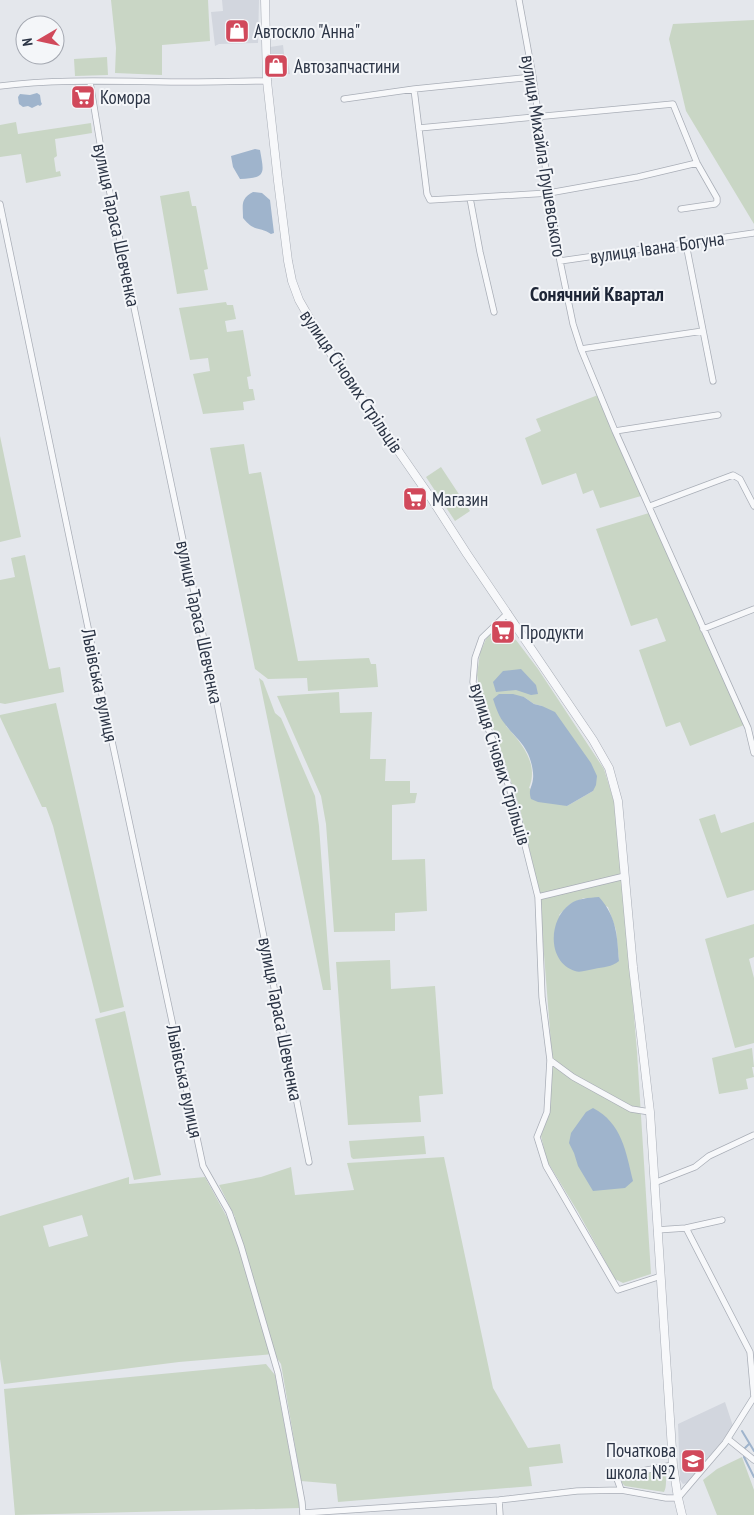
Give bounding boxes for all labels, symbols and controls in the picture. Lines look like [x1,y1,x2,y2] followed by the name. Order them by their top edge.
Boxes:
[15,15,65,65] north arrow
[224,18,250,44] shop icon: Автоскло "Анна"
[254,19,360,43] place label: Автоскло "Анна"
[18,37,37,47] text: N
[263,53,289,79] shop icon: Автозапчастини
[516,53,572,259] street label: вулиця Михайла Грушевського
[294,54,400,78] place label: Автозапчастини
[70,84,96,110] supermarket icon: Комора
[100,85,151,109] place label: Комора
[88,141,146,309] street label: вулиця Тараса Шевченка
[588,226,726,268] street label: вулиця Івана Богуна
[530,281,664,307] district label: Сонячний Квартал
[295,305,409,457] street label: вулиця Січових Стрільців
[402,486,428,512] supermarket icon: Магазин
[432,487,488,511] place label: Магазин
[171,538,229,706] street label: вулиця Тараса Шевченка
[490,619,516,645] supermarket icon: Продукти
[520,620,584,644] place label: Продукти
[76,625,124,744] street label: Львівська вулиця
[465,680,537,848] street label: вулиця Січових Стрільців
[253,935,309,1103] street label: вулиця Тараса Шевченка
[161,1021,209,1140] street label: Львівська вулиця
[606,1438,676,1484] place label: Початкова школа №2
[680,1448,706,1474] school or university icon: Початкова школа №2

